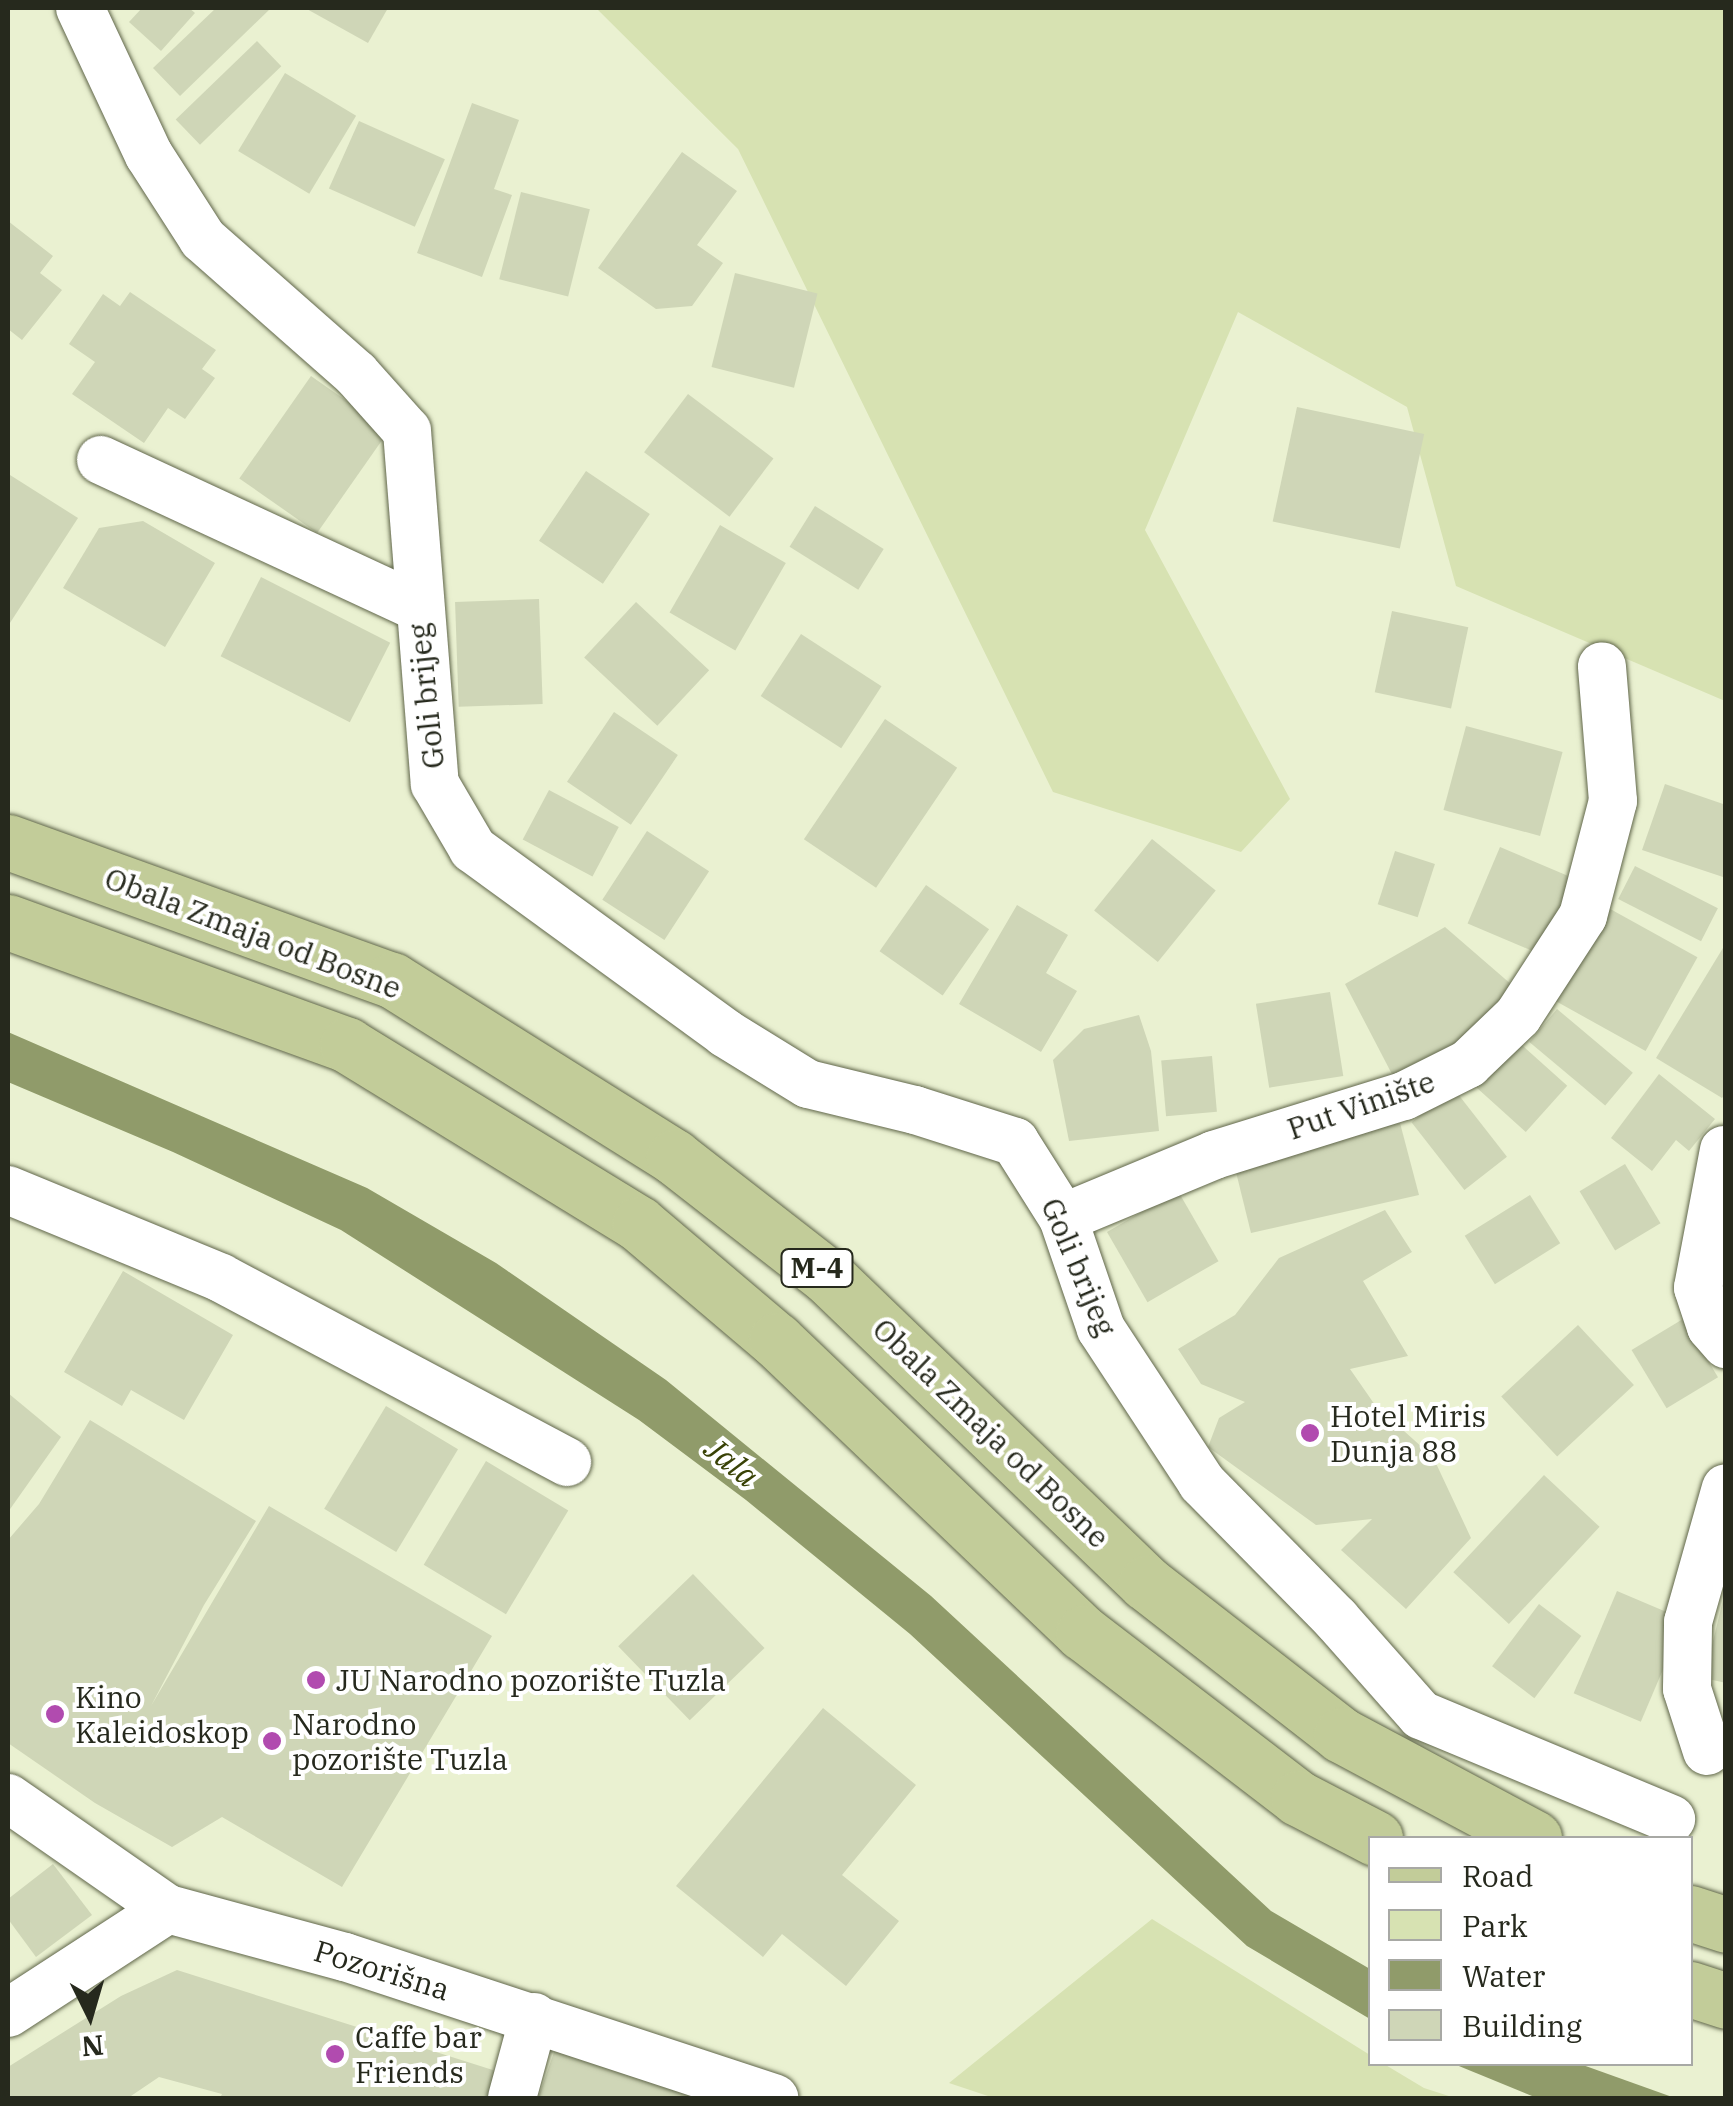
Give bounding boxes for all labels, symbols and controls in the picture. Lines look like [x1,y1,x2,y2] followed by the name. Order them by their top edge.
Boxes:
[400,621,452,771] street label: Goli brijeg
[100,860,406,1006] street label: Obala Zmaja od Bosne
[1283,1063,1439,1147] street label: Put Vinište
[1034,1193,1124,1341] street label: Goli brijeg
[780,1245,854,1291] road number: M-4
[865,1311,1117,1555] street label: Obala Zmaja od Bosne
[1330,1398,1486,1468] place label: Hotel Miris Dunja 88
[1299,1422,1321,1444] marker: Hotel Miris Dunja 88
[697,1429,767,1495] water label: Jala
[336,1662,726,1698] place label: JU Narodno pozorište Tuzla
[305,1669,327,1691] marker: JU Narodno pozorište Tuzla
[75,1679,249,1750] place label: Kino Kaleidoskop
[44,1703,66,1725] marker: Kino Kaleidoskop
[292,1706,508,1776] place label: Narodno pozorište Tuzla
[261,1730,283,1752] marker: Narodno pozorište Tuzla
[1368,1836,1693,2066] legend
[1462,1856,1534,1895] text: Road
[1462,1906,1528,1945] text: Park
[310,1932,454,2008] street label: Pozorišna
[1462,1956,1545,1995] text: Water
[40,1966,140,2066] north arrow
[1462,2006,1582,2045] text: Building
[355,2019,482,2090] place label: Caffe bar Friends
[80,2027,105,2066] text: N
[324,2043,346,2065] marker: Caffe bar Friends

